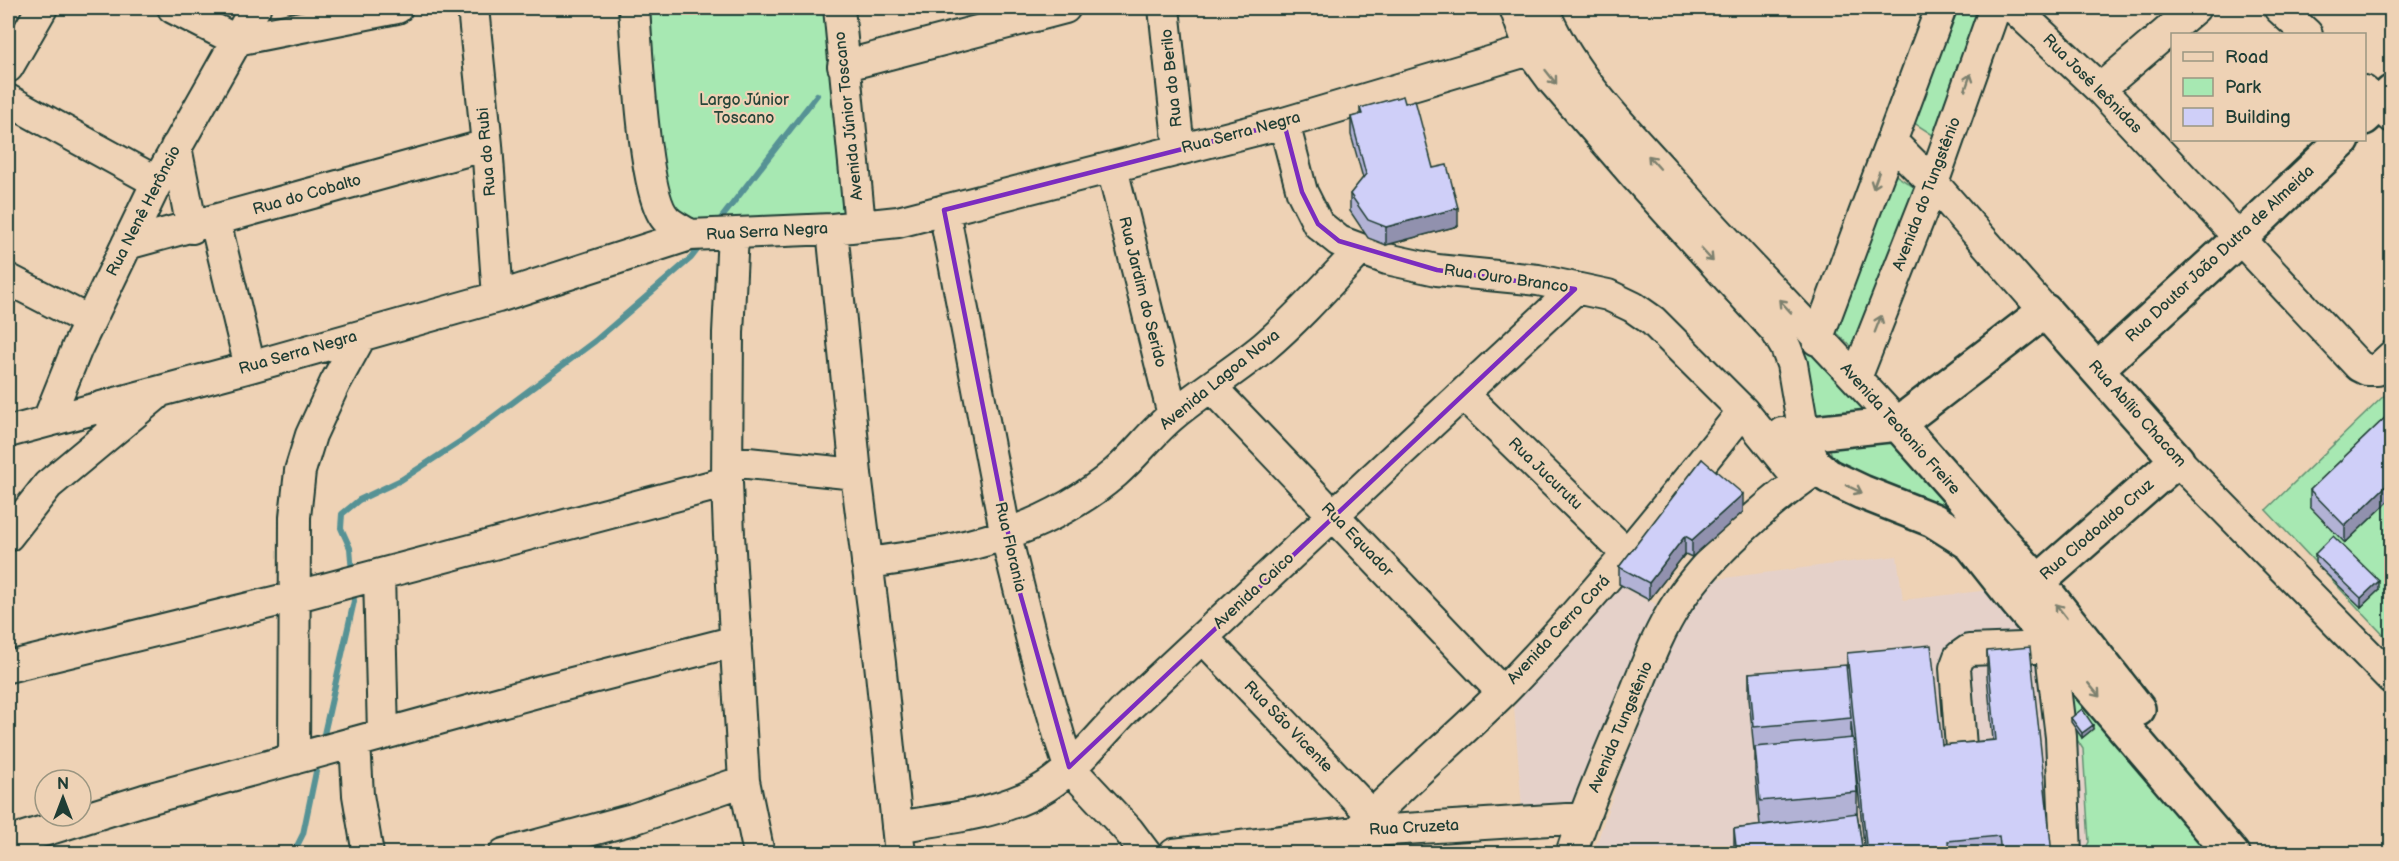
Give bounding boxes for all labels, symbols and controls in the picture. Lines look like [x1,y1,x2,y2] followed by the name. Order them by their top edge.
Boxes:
[1157,28,1187,128] street label: Rua do Berilo
[831,30,867,202] street label: Avenida Júnior Toscano
[2038,30,2146,138] street label: Rua José leônidas
[2171,33,2366,141] legend
[2225,47,2269,68] text: Road
[1545,69,1557,85] one-way arrow
[1964,74,1975,92] one-way arrow
[2225,77,2261,98] text: Park
[699,91,789,128] park label: Largo Júnior Toscano
[474,107,500,197] street label: Rua do Rubi
[2225,107,2291,128] text: Building
[1179,108,1303,158] street label: Rua Serra Negra
[1889,114,1965,274] street label: Avenida do Tungstênio
[103,142,185,280] street label: Rua Nenê Herôncio
[1647,154,1661,169] one-way arrow
[2122,162,2318,346] street label: Rua Doutor João Dutra de Almeida
[251,170,363,220] street label: Rua do Cobalto
[1870,170,1881,189] one-way arrow
[1114,214,1170,370] street label: Rua Jardim do Serido
[705,219,829,245] street label: Rua Serra Negra
[1700,248,1714,263] one-way arrow
[1442,261,1570,297] street label: Rua Ouro Branco
[1778,298,1793,313] one-way arrow
[1873,315,1884,334] one-way arrow
[1156,326,1284,434] street label: Avenida Lagoa Nova
[237,327,359,379] street label: Rua Serra Negra
[2084,357,2190,471] street label: Rua Abílio Chacom
[1836,359,1964,499] street label: Avenida Teotonio Freire
[1504,434,1586,514] street label: Rua Jucurutu
[2036,475,2158,585] street label: Rua Clodoaldo Cruz
[1845,483,1863,495] one-way arrow
[1317,499,1397,581] street label: Rua Equador
[990,500,1030,594] street label: Rua Florania
[1210,549,1298,633] street label: Avenida Caico
[1504,572,1614,688] street label: Avenida Cerro Corá
[2055,604,2068,620] one-way arrow
[1585,659,1657,795] street label: Avenida Tungstênio
[1240,677,1337,777] street label: Rua São Vicente
[2087,682,2101,697] one-way arrow
[33,768,93,828] north arrow
[57,775,69,794] text: N
[1369,816,1459,840] street label: Rua Cruzeta

